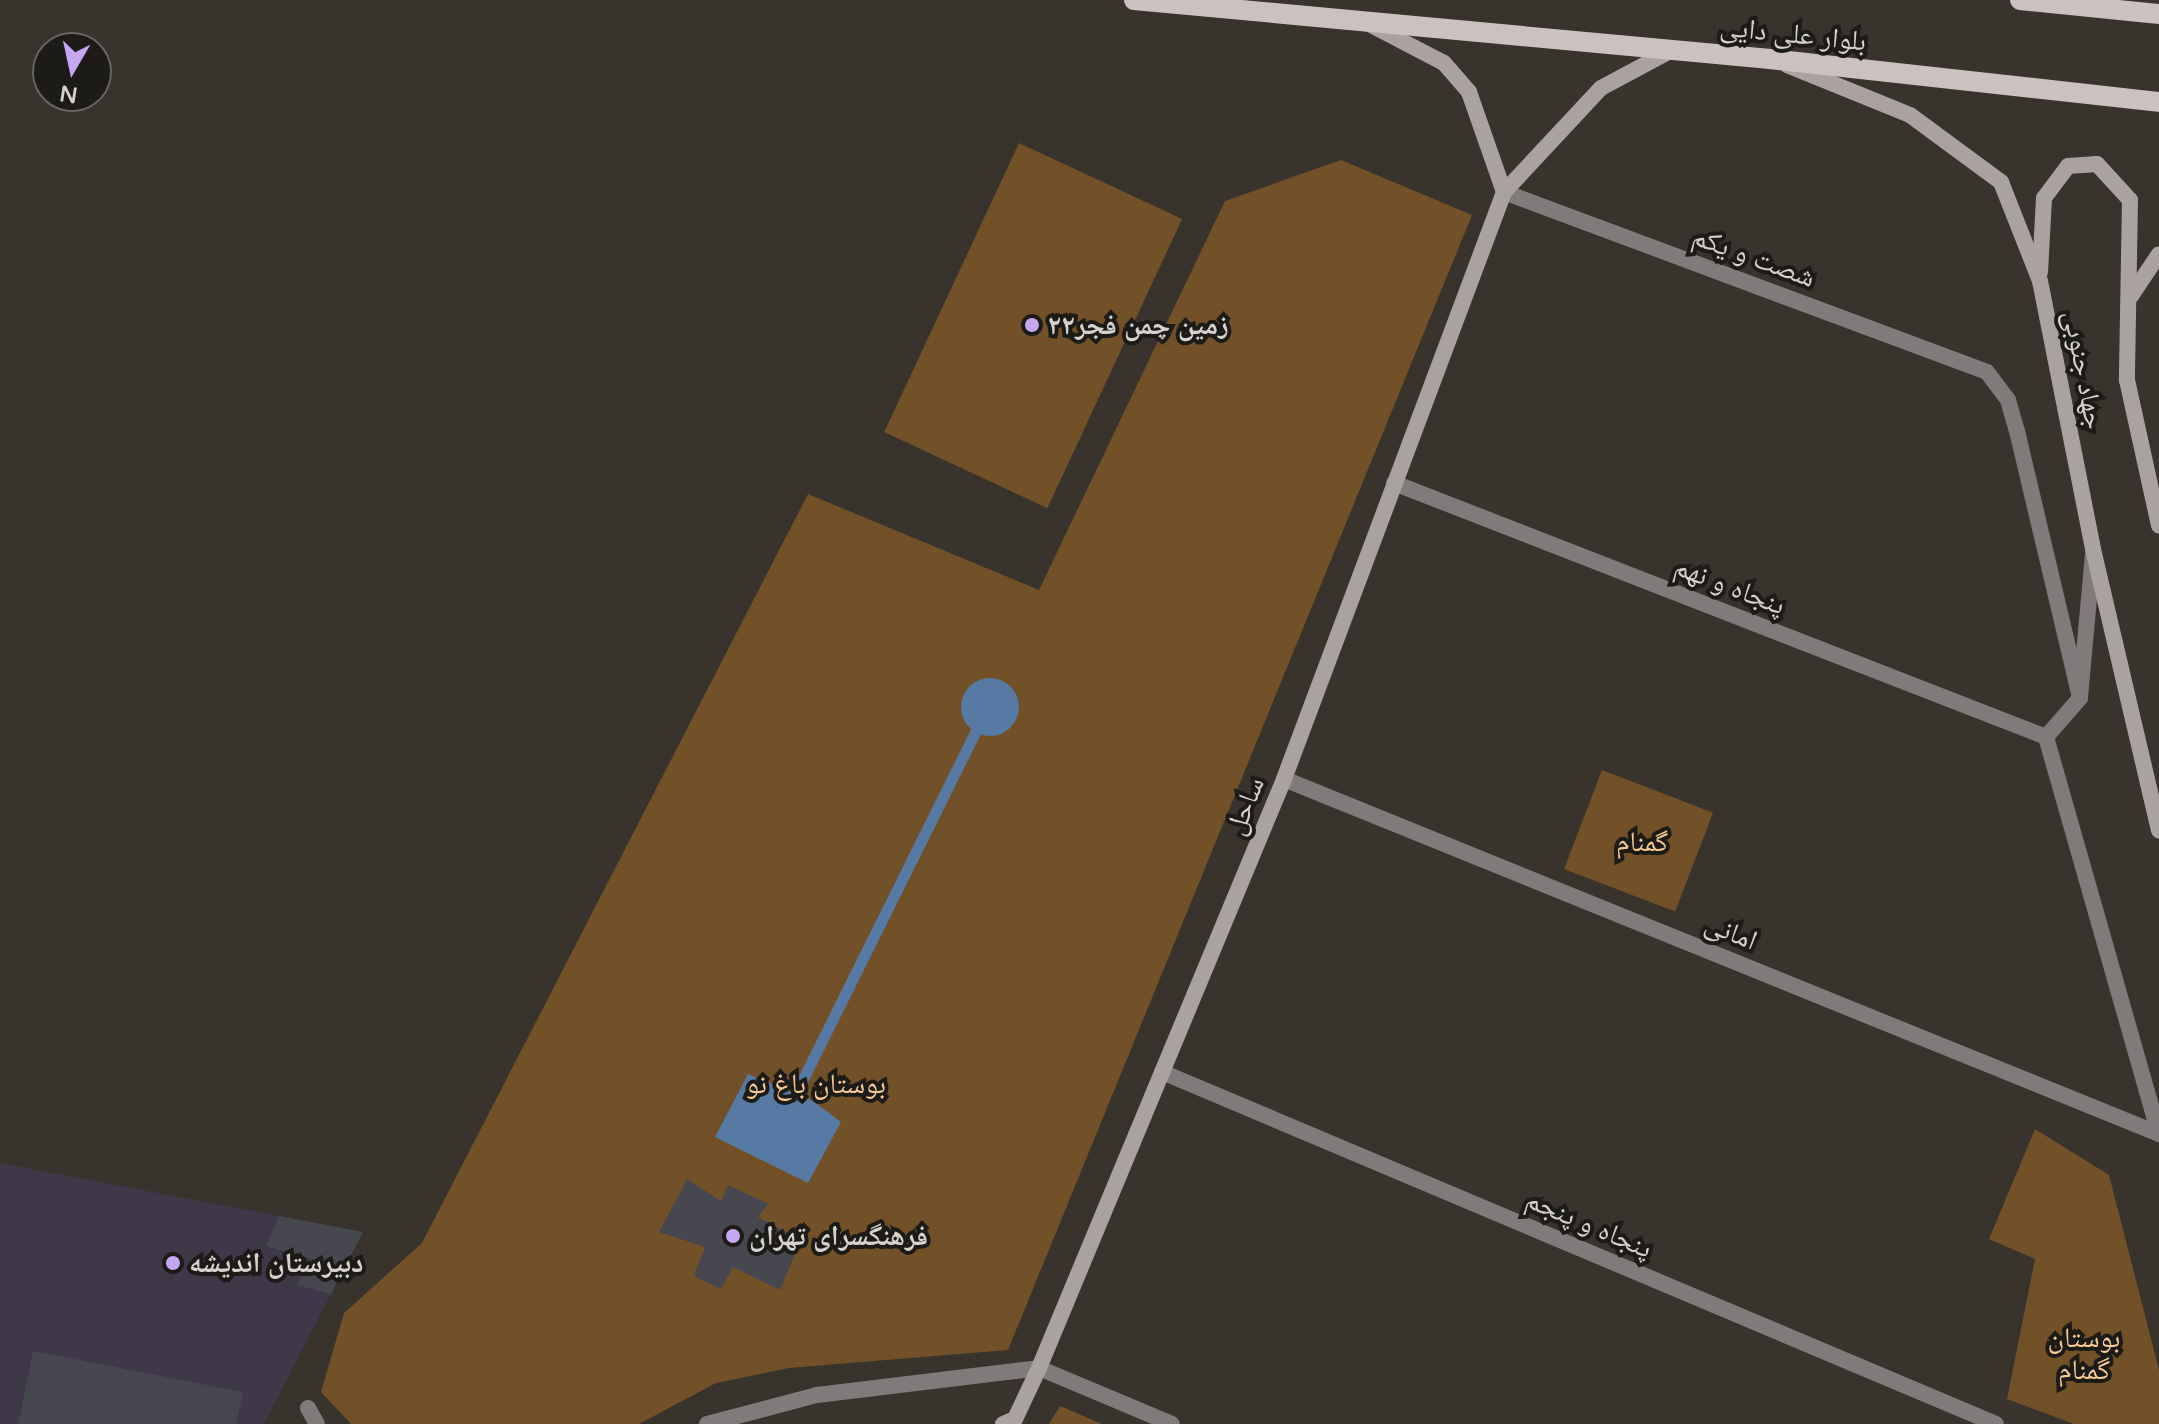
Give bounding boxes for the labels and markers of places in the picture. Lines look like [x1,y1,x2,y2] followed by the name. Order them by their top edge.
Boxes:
[1048,308,1228,342] place label: زمین چمن فجر۲۲
[1023,316,1041,334] marker: زمین چمن فجر۲۲
[749,1219,928,1253] place label: فرهنگسرای تهران
[724,1227,742,1245] marker: فرهنگسرای تهران
[189,1246,363,1280] place label: دبیرستان اندیشه
[164,1254,182,1272] marker: دبیرستان اندیشه

